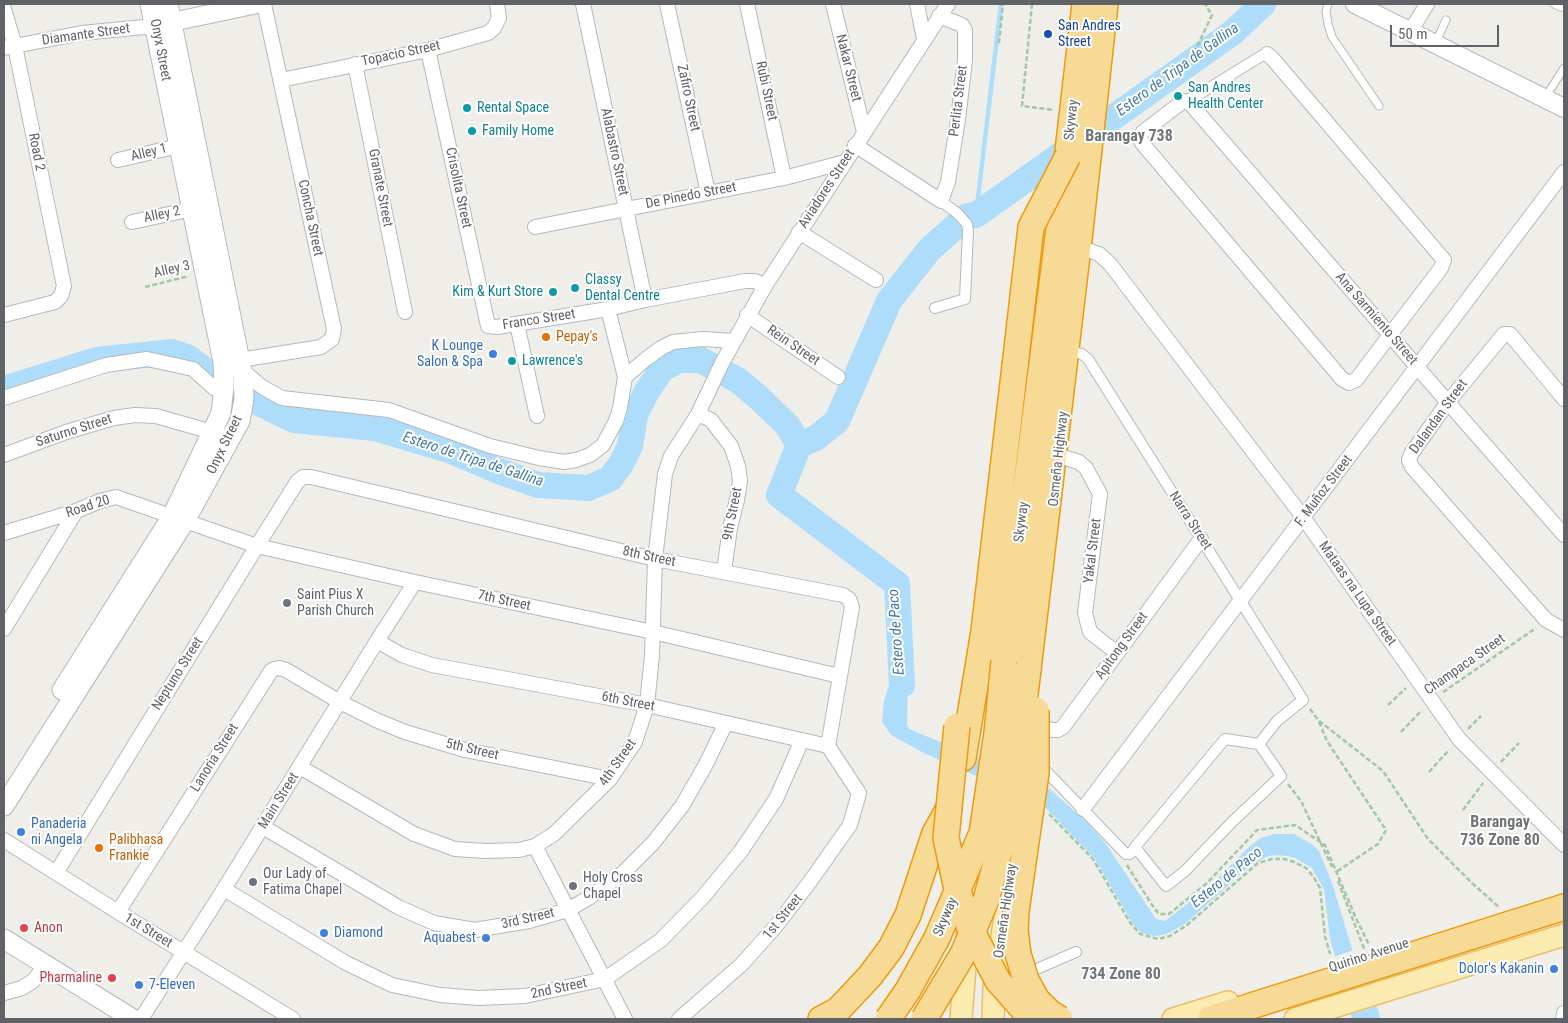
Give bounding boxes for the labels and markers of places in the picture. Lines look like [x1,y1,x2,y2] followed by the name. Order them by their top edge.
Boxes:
[1058,18,1121,50] place label: San Andres Street
[1042,28,1054,40] marker: San Andres Street
[1188,80,1264,112] place label: San Andres Health Center
[1172,90,1184,102] marker: San Andres Health Center
[477,100,549,116] place label: Rental Space
[461,102,473,114] marker: Rental Space
[482,123,554,139] place label: Family Home
[466,125,478,137] marker: Family Home
[585,272,660,304] place label: Classy Dental Centre
[569,282,581,294] marker: Classy Dental Centre
[452,284,543,300] place label: Kim & Kurt Store
[547,286,559,298] marker: Kim & Kurt Store
[556,329,598,345] place label: Pepay's
[540,331,552,343] marker: Pepay's
[417,338,483,371] place label: K Lounge Salon & Spa
[487,348,499,360] marker: K Lounge Salon & Spa
[522,353,583,369] place label: Lawrence's
[506,355,518,367] marker: Lawrence's
[297,587,374,620] place label: Saint Pius X Parish Church
[281,597,293,609] marker: Saint Pius X Parish Church
[31,816,87,849] place label: Panaderia ni Angela
[15,826,27,838] marker: Panaderia ni Angela
[109,832,163,864] place label: Palibhasa Frankie
[93,842,105,854] marker: Palibhasa Frankie
[263,866,342,899] place label: Our Lady of Fatima Chapel
[583,870,643,902] place label: Holy Cross Chapel
[247,876,259,888] marker: Our Lady of Fatima Chapel
[567,880,579,892] marker: Holy Cross Chapel
[34,920,63,936] place label: Anon
[18,922,30,934] marker: Anon
[334,925,383,941] place label: Diamond
[318,927,330,939] marker: Diamond
[423,930,476,946] place label: Aquabest
[480,932,492,944] marker: Aquabest
[1459,961,1544,977] place label: Dolor's Kakanin
[1548,963,1560,975] marker: Dolor's Kakanin
[39,970,102,986] place label: Pharmaline
[106,972,118,984] marker: Pharmaline
[149,977,195,993] place label: 7-Eleven
[133,979,145,991] marker: 7-Eleven

